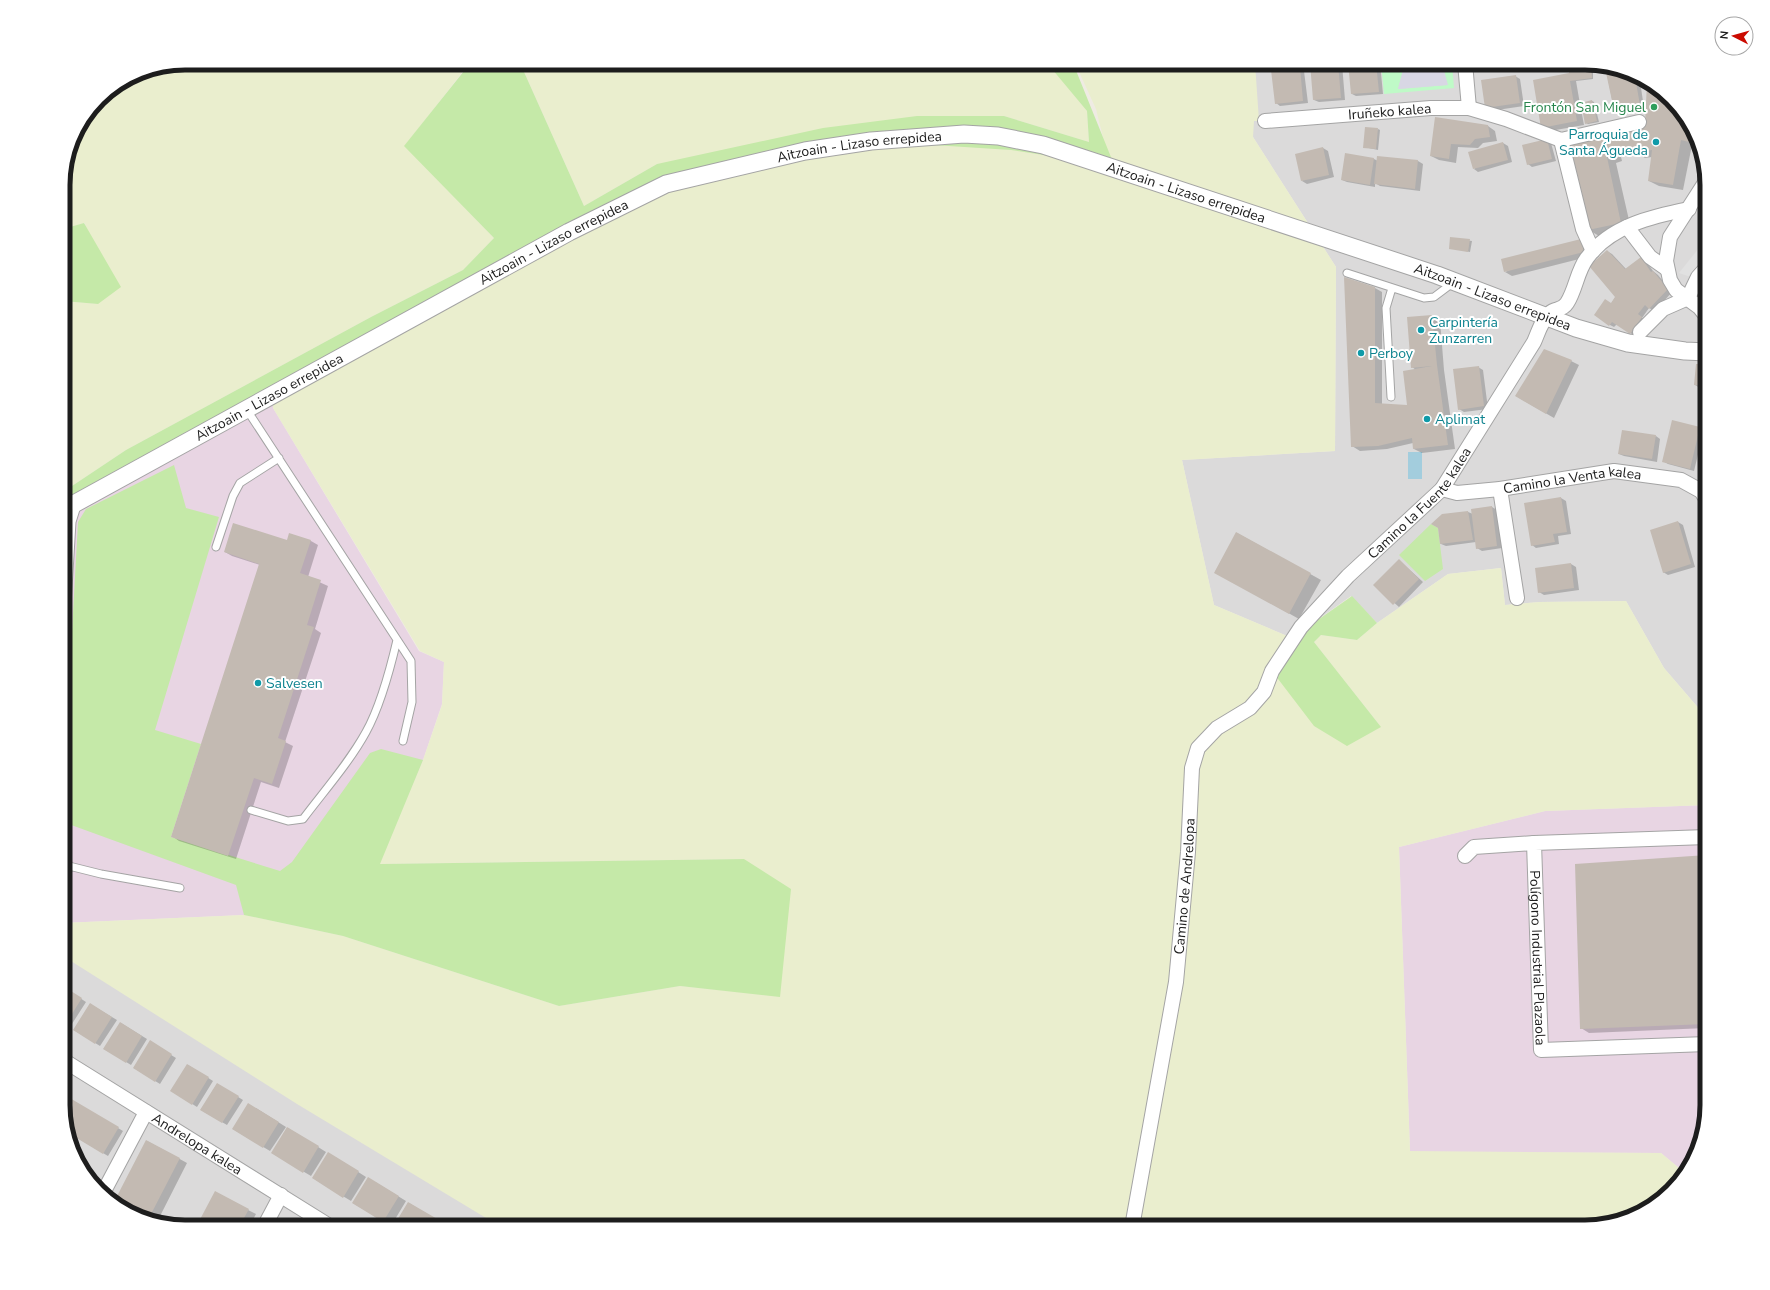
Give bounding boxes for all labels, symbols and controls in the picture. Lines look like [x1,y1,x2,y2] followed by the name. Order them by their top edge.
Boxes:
[1714,16,1754,56] north arrow
[1717,30,1732,40] text: N
[1523,98,1647,117] place label: Frontón San Miguel
[1347,99,1432,124] street label: Iruñeko kalea
[1649,102,1659,112] marker: Frontón San Miguel
[1559,125,1648,160] place label: Parroquia de Santa Águeda
[775,126,943,167] street label: Aitzoain - Lizaso errepidea
[1651,137,1661,147] marker: Parroquia de Santa Águeda
[1104,157,1268,227] street label: Aitzoain - Lizaso errepidea
[475,195,631,289] street label: Aitzoain - Lizaso errepidea
[1412,259,1574,335] street label: Aitzoain - Lizaso errepidea
[1429,313,1498,348] place label: Carpintería Zunzarren
[1416,325,1426,335] marker: Carpintería Zunzarren
[1369,344,1414,363] place label: Perboy
[191,348,346,445] street label: Aitzoain - Lizaso errepidea
[1356,348,1366,358] marker: Perboy
[1435,410,1485,429] place label: Aplimat
[1422,414,1432,424] marker: Aplimat
[1363,444,1475,563] street label: Camino la Fuente kalea
[1502,461,1643,498] street label: Camino la Venta kalea
[266,674,323,693] place label: Salvesen
[253,678,263,688] marker: Salvesen
[1169,818,1199,955] street label: Camino de Andrelopa
[1525,870,1550,1046] street label: Polígono Industrial Plazaola
[148,1108,246,1179] street label: Andrelopa kalea

